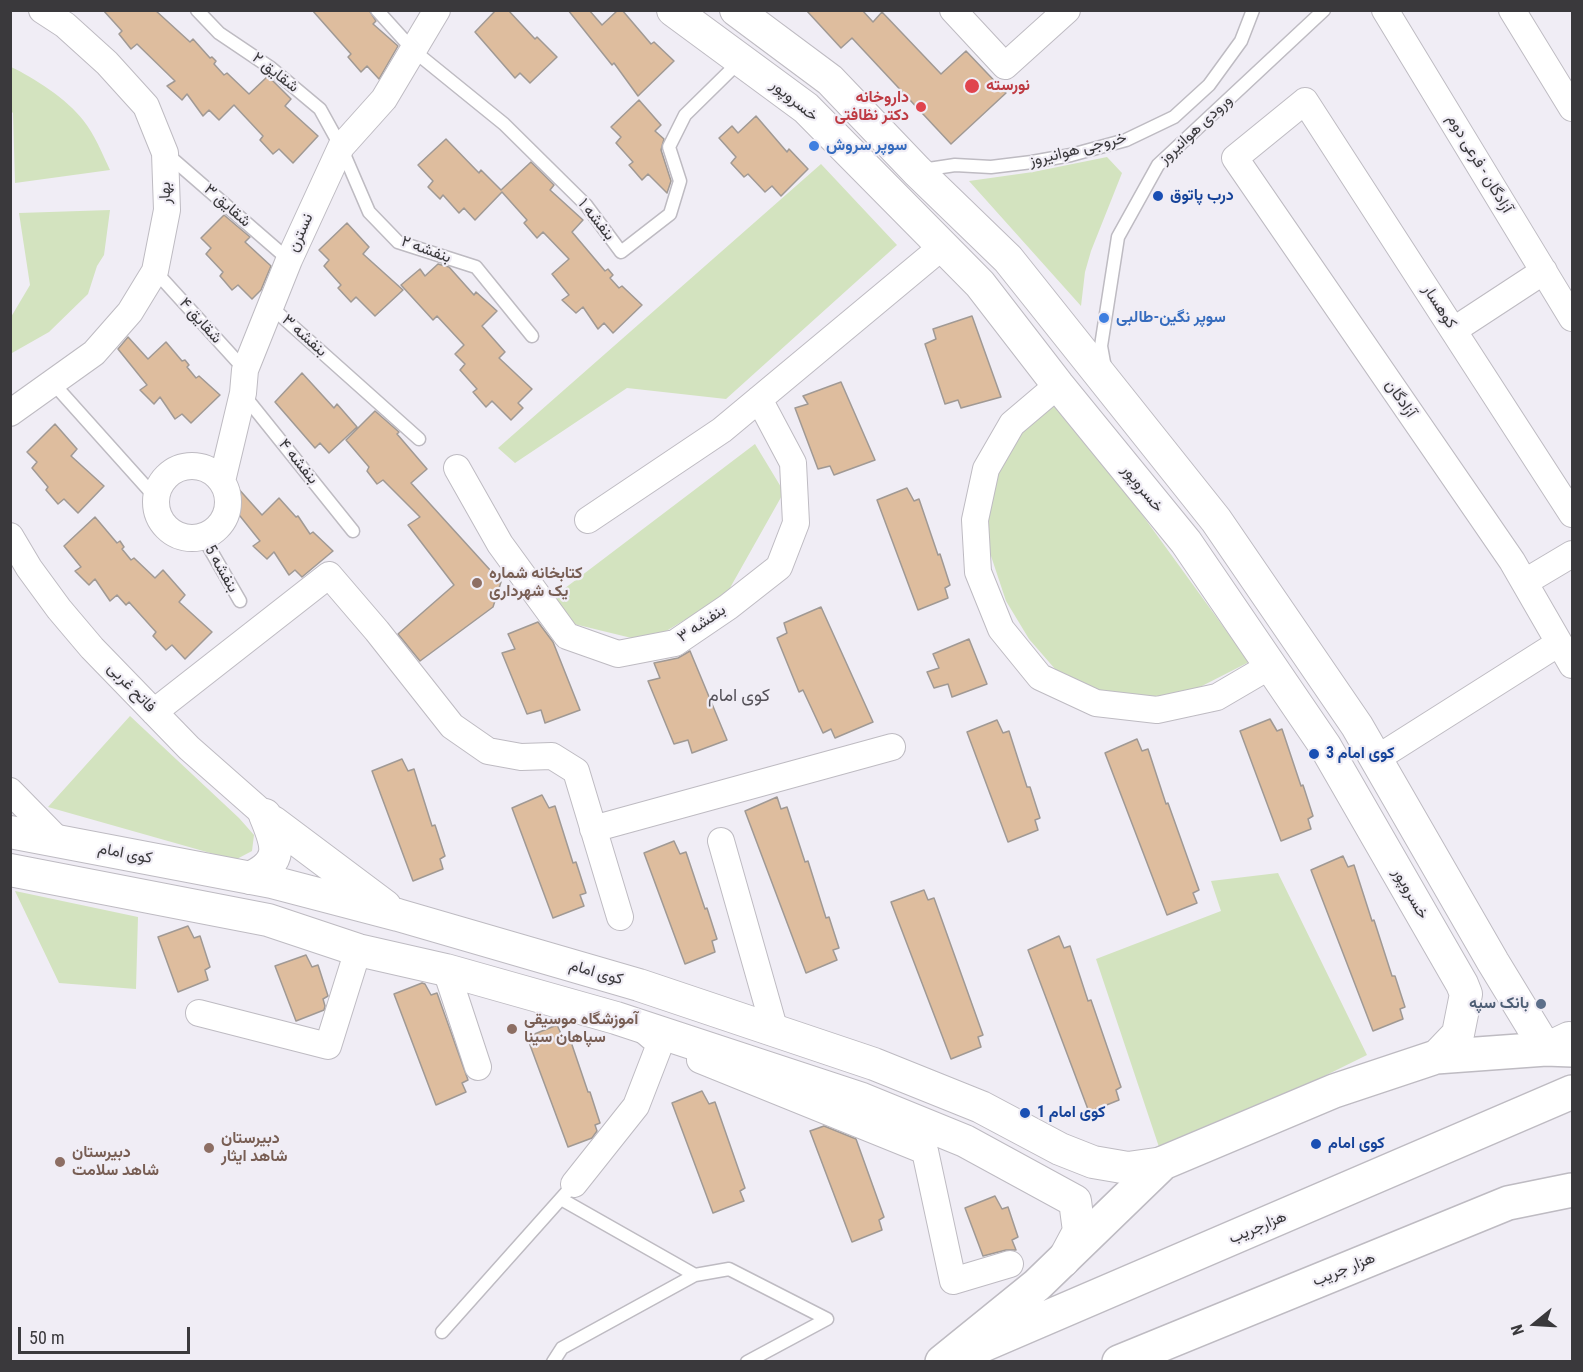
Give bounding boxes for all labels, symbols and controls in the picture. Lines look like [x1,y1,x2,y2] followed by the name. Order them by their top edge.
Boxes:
[248,49,302,97] street label: شقایق ۲
[766,76,822,126] street label: خسروپور
[986,76,1030,96] place label: نورسته
[963,77,981,95] marker: نورسته
[835,88,909,126] place label: داروخانه دکتر نظافتی
[1155,91,1237,169] street label: ورودی هوانیروز
[914,100,928,114] marker: داروخانه دکتر نظافتی
[1442,111,1516,217] street label: آزادگان - فرعی دوم
[1027,129,1129,171] street label: خروجی هوانیروز
[826,136,907,156] place label: سوپر سروش
[807,139,821,153] marker: سوپر سروش
[199,180,255,232] street label: شقایق ۳
[156,182,176,204] street label: بهار
[1170,186,1234,206] place label: درب پاتوق
[1151,189,1165,203] marker: درب پاتوق
[573,195,619,245] street label: بنفشه ۱
[284,211,318,255] street label: نسترن
[398,232,454,268] street label: بنفشه ۲
[1418,281,1460,333] street label: کوهسار
[174,294,226,348] street label: شقایق ۴
[1116,308,1226,328] place label: سوپر نگین-طالبی
[277,311,331,361] street label: بنفشه ۳
[1097,311,1111,325] marker: سوپر نگین-طالبی
[1380,377,1420,421] street label: آزادگان
[274,435,322,489] street label: بنفشه ۴
[1117,461,1167,517] street label: خسروپور
[200,542,242,596] street label: بنفشه 5
[489,564,583,602] place label: کتابخانه شماره یک شهرداری
[470,576,484,590] marker: کتابخانه شماره یک شهرداری
[674,601,730,647] street label: بنفشه ۳
[103,659,159,717] street label: فاتح غربی
[708,685,770,707] district label: کوی امام
[1326,744,1395,764] place label: کوی امام 3
[1307,747,1321,761] marker: کوی امام 3
[96,839,154,869] street label: کوی امام
[1388,865,1432,923] street label: خسروپور
[567,956,625,990] street label: کوی امام
[1469,994,1529,1014] place label: بانک سپه
[1534,997,1548,1011] marker: بانک سپه
[524,1010,638,1048] place label: آموزشگاه موسیقی سپاهان سینا
[505,1022,519,1036] marker: آموزشگاه موسیقی سپاهان سینا
[1037,1103,1106,1123] place label: کوی امام 1
[1018,1106,1032,1120] marker: کوی امام 1
[221,1129,287,1167] place label: دبیرستان شاهد ایثار
[1328,1134,1385,1154] place label: کوی امام
[1309,1137,1323,1151] marker: کوی امام
[202,1141,216,1155] marker: دبیرستان شاهد ایثار
[72,1143,159,1181] place label: دبیرستان شاهد سلامت
[53,1155,67,1169] marker: دبیرستان شاهد سلامت
[1226,1207,1290,1249] street label: هزارجریب
[1310,1249,1378,1291] street label: هزار جریب
[1505,1294,1565,1354] north arrow
[21,1315,194,1353] scale bar
[1507,1322,1528,1337] text: N
[29,1327,64,1348] text: 50 m

